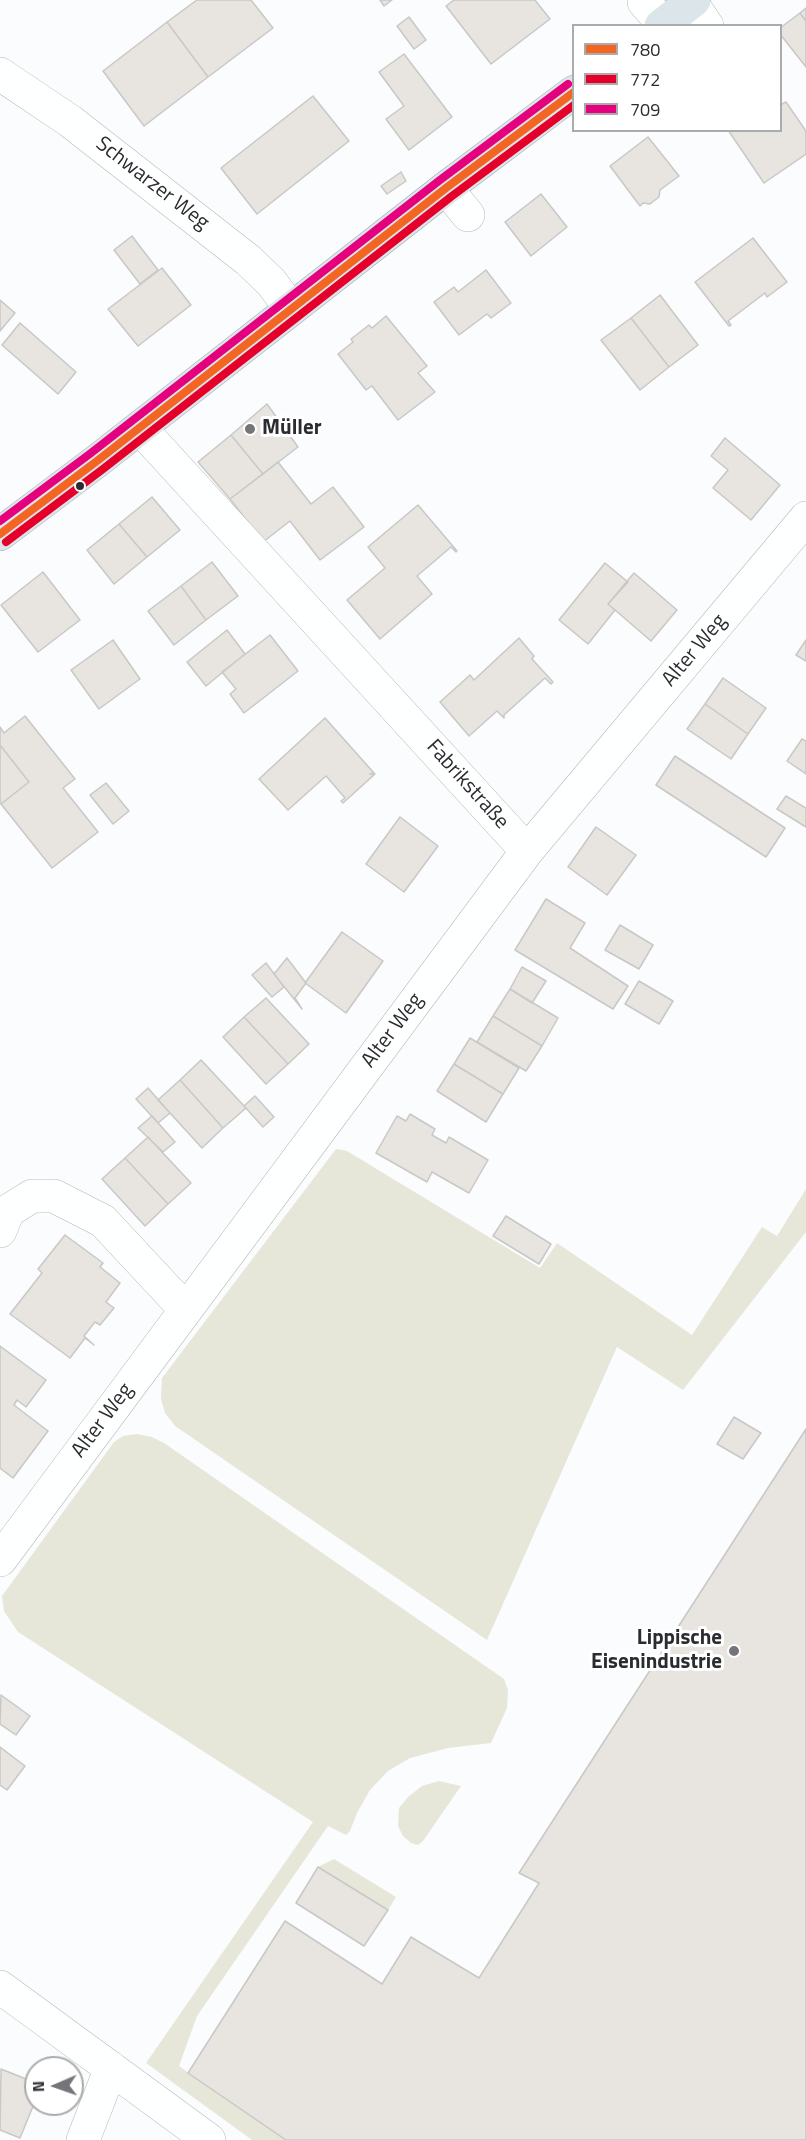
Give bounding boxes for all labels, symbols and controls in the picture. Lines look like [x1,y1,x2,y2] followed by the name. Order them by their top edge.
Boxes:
[572,24,782,132] legend
[630,36,660,63] text: 780
[630,66,660,93] text: 772
[630,96,660,123] text: 709
[90,132,214,236] street label: Schwarzer Weg
[262,416,321,442] place label: Müller
[243,422,257,436] marker: Müller
[74,480,86,492] unlabelled marker
[657,610,733,692] street label: Alter Weg
[420,735,514,835] street label: Fabrikstraße
[357,989,429,1073] street label: Alter Weg
[67,1379,139,1463] street label: Alter Weg
[591,1626,722,1676] place label: Lippische Eisenindustrie
[727,1644,741,1658] marker: Lippische Eisenindustrie
[24,2056,84,2116] north arrow
[26,2081,50,2093] text: N

